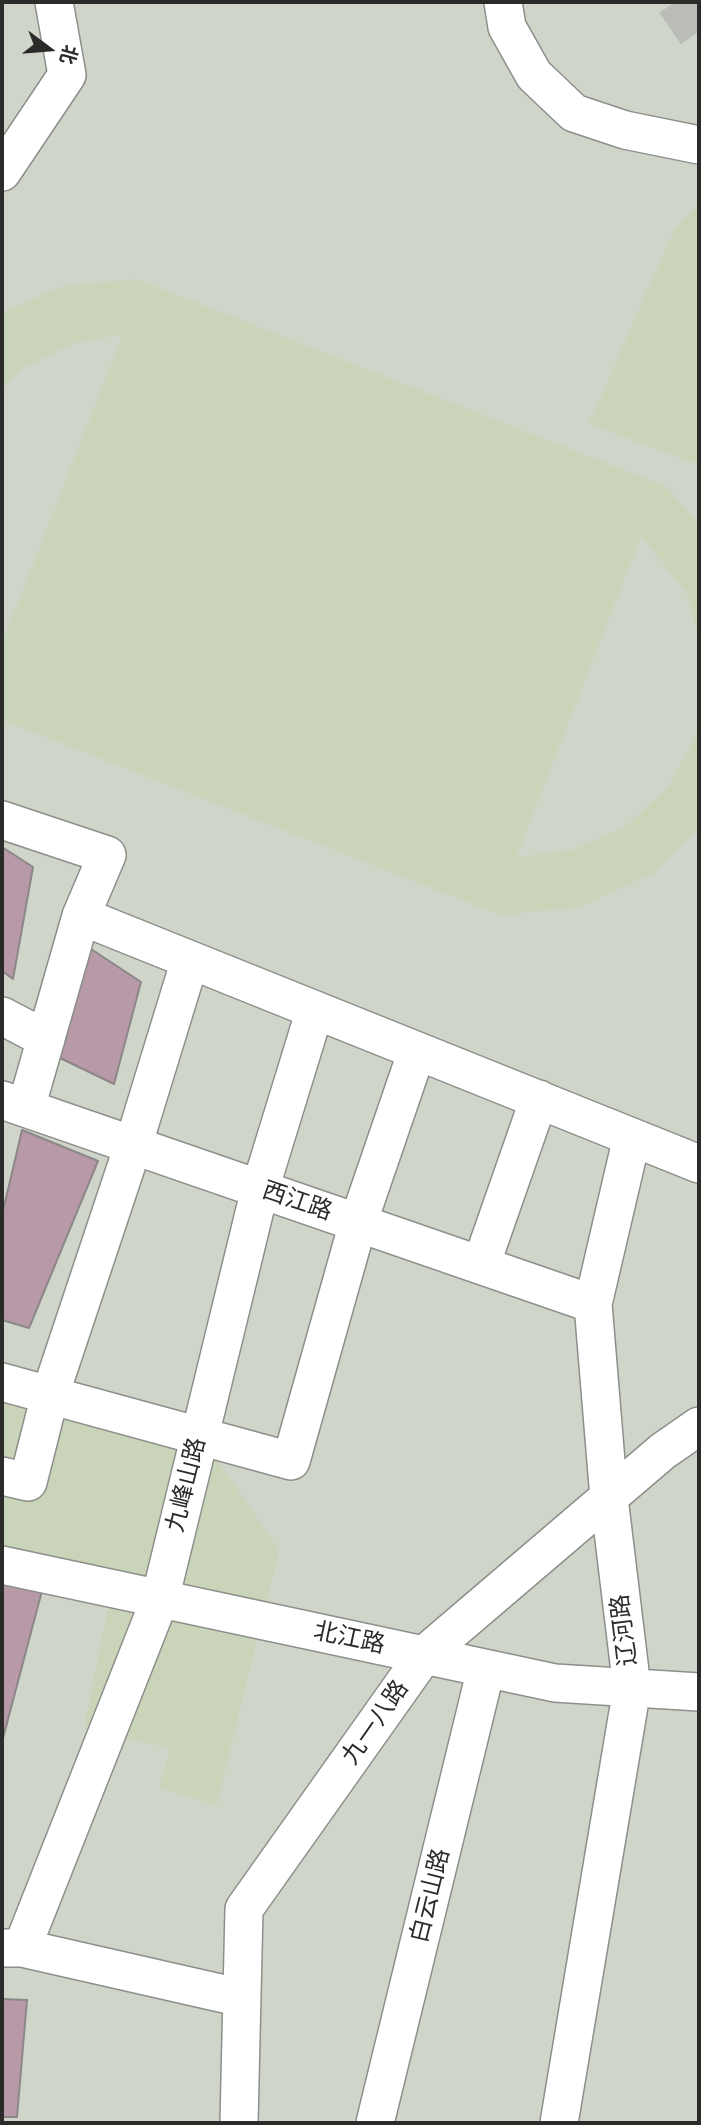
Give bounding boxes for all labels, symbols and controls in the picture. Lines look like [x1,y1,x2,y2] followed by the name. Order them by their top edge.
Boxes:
[14,14,84,84] north arrow
[54,42,84,68] text: 北
[258,1177,336,1227] street label: 西江路
[161,1435,213,1535] street label: 九峰山路
[606,1593,644,1667] street label: 辽河路
[311,1617,387,1661] street label: 北江路
[337,1675,415,1771] street label: 九一八路
[405,1846,457,1946] street label: 白云山路

